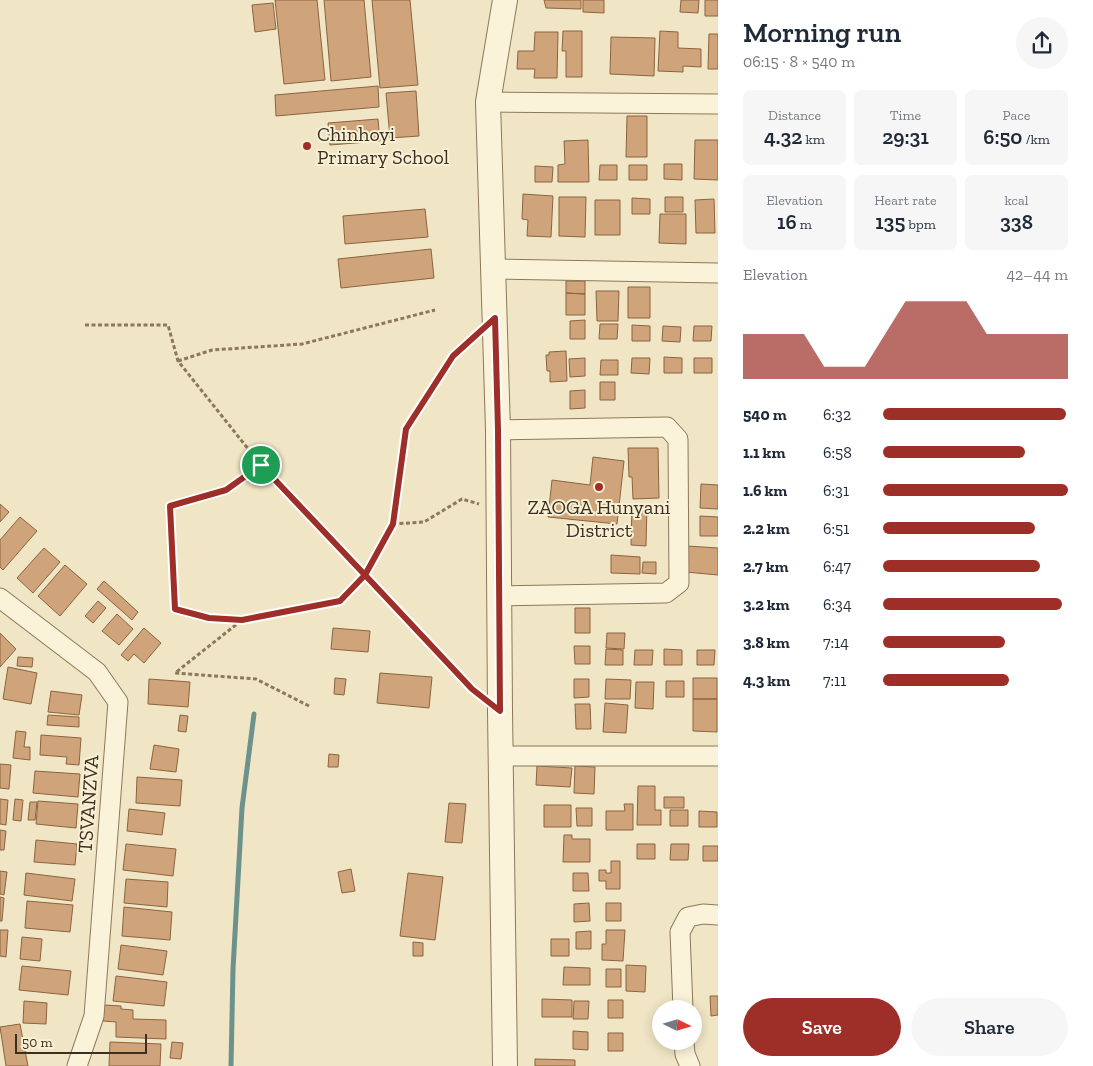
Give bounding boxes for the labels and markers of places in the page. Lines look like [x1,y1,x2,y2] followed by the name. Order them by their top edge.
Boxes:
[317,122,449,169] place label: Chinhoyi Primary School
[301,140,313,152] marker: Chinhoyi Primary School
[240,444,282,486] pin
[593,481,605,493] marker: ZAOGA Hunyani District
[528,495,671,542] place label: ZAOGA Hunyani District

